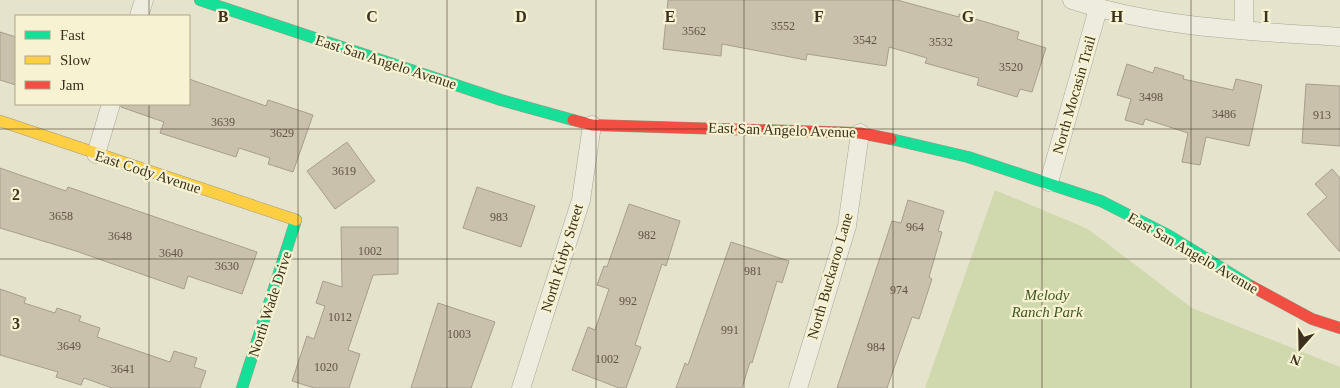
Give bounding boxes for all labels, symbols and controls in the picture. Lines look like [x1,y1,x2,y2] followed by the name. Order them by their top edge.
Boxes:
[218,8,229,25] text: B
[366,8,378,25] text: C
[515,8,527,25] text: D
[665,8,675,25] text: E
[814,8,824,25] text: F
[962,8,975,25] text: G
[1111,8,1124,25] text: H
[1263,8,1269,25] text: I
[15,15,190,105] legend
[771,19,795,33] house number: 3552
[682,24,706,38] house number: 3562
[60,27,86,43] text: Fast
[313,32,459,93] street label: East San Angelo Avenue
[853,33,877,47] house number: 3542
[1049,34,1099,156] street label: North Mocasin Trail
[929,35,953,49] house number: 3532
[60,52,91,68] text: Slow
[999,60,1023,74] house number: 3520
[60,77,84,93] text: Jam
[1139,90,1163,104] house number: 3498
[1212,107,1236,121] house number: 3486
[1313,108,1331,122] house number: 913
[211,115,235,129] house number: 3639
[708,119,856,141] street label: East San Angelo Avenue
[270,126,294,140] house number: 3629
[93,147,203,197] street label: East Cody Avenue
[332,164,356,178] house number: 3619
[12,186,20,203] text: 2
[538,201,586,314] street label: North Kirby Street
[49,209,73,223] house number: 3658
[1125,209,1261,297] street label: East San Angelo Avenue
[490,210,508,224] house number: 983
[804,211,856,341] street label: North Buckaroo Lane
[906,220,924,234] house number: 964
[638,228,656,242] house number: 982
[108,229,132,243] house number: 3648
[358,244,382,258] house number: 1002
[159,246,183,260] house number: 3640
[245,249,295,359] street label: North Wade Drive
[215,259,239,273] house number: 3630
[744,264,762,278] house number: 981
[890,283,908,297] house number: 974
[1010,287,1083,320] park label: Melody Ranch Park
[619,294,637,308] house number: 992
[328,310,352,324] house number: 1012
[12,315,20,332] text: 3
[721,323,739,337] house number: 991
[1275,323,1325,373] north arrow
[447,327,471,341] house number: 1003
[57,339,81,353] house number: 3649
[867,340,885,354] house number: 984
[1288,351,1303,369] text: N
[595,352,619,366] house number: 1002
[314,360,338,374] house number: 1020
[111,362,135,376] house number: 3641

